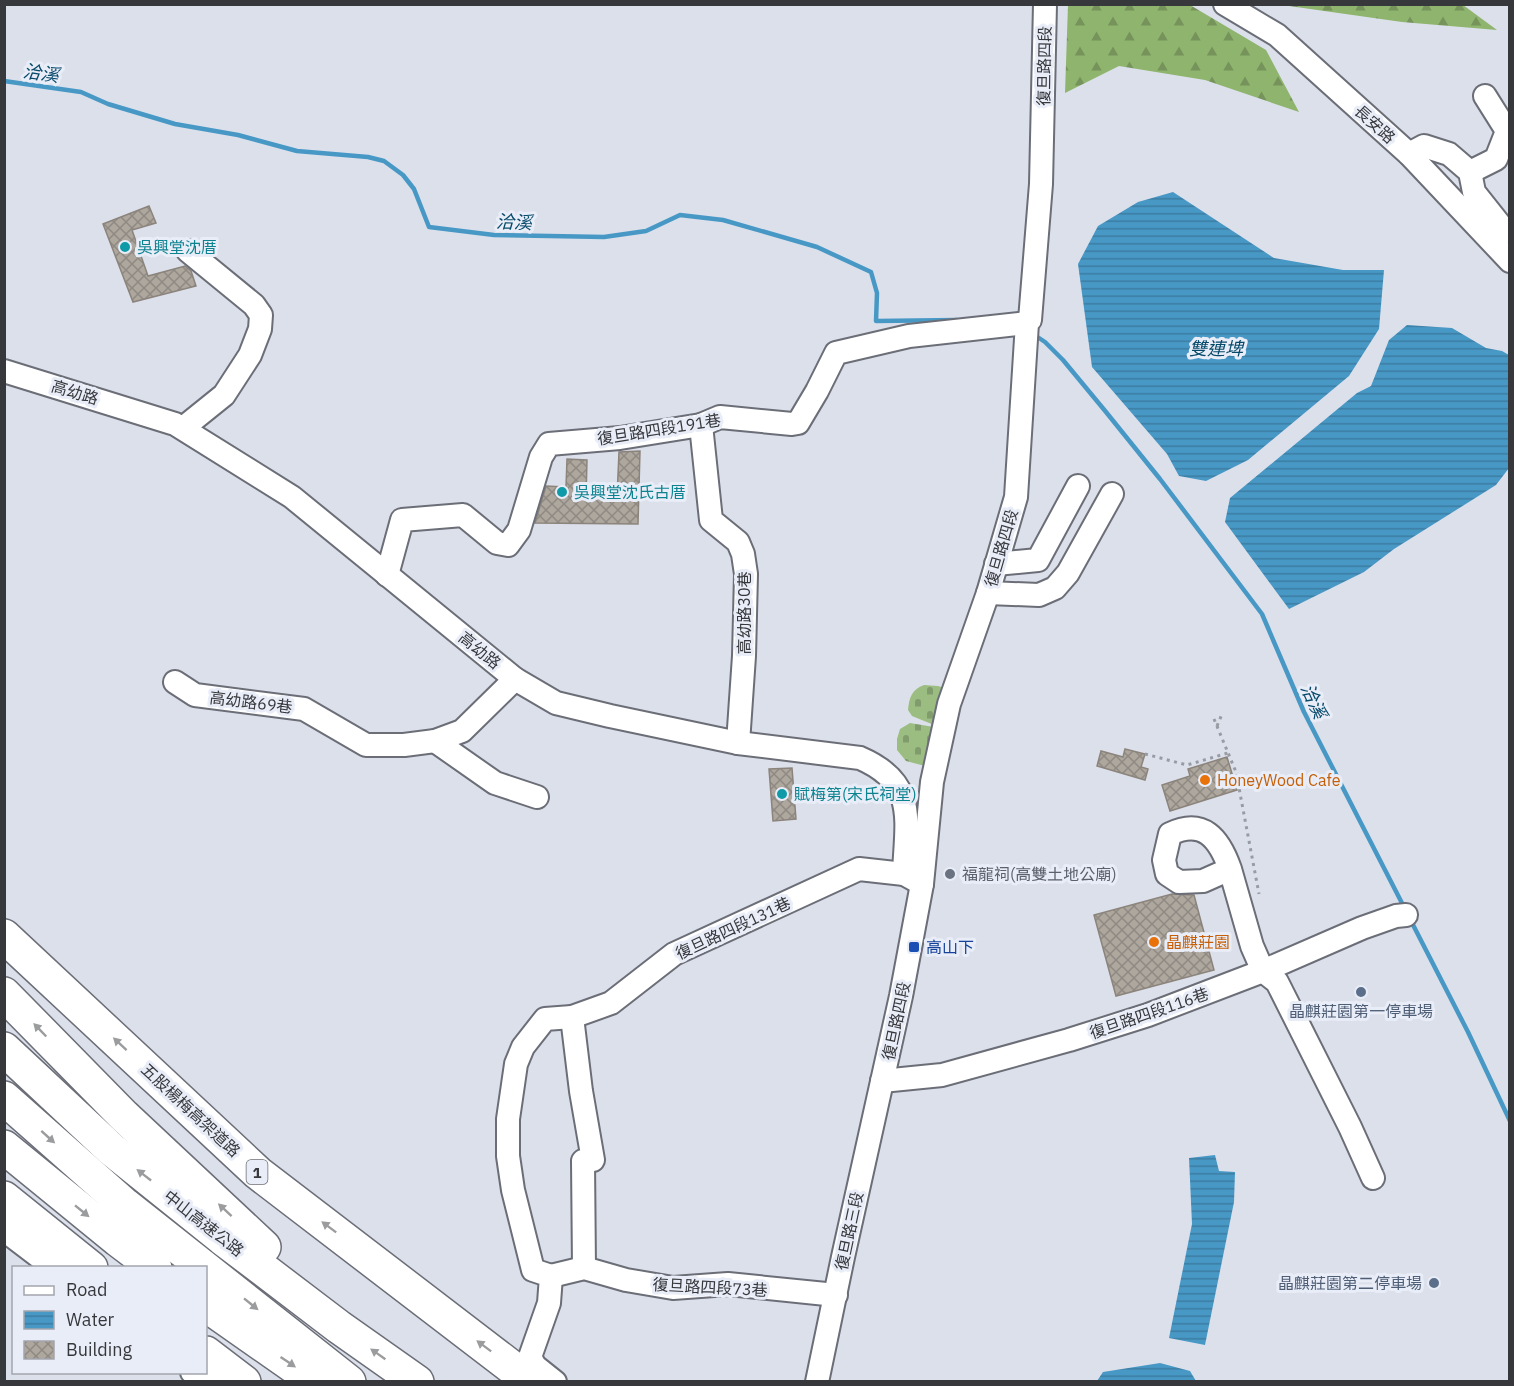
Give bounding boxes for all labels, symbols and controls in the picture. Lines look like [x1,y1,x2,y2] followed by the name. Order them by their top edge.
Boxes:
[1033,26,1055,106] street label: 復旦路四段
[22,59,63,87] water label: 洽溪
[1350,101,1400,147] street label: 長安路
[496,210,535,234] water label: 洽溪
[137,237,217,257] place label: 吳興堂沈厝
[118,240,132,254] marker: 吳興堂沈厝
[1189,337,1245,360] water label: 雙連埤
[49,375,101,409] street label: 高幼路
[596,409,722,449] street label: 復旦路四段191巷
[574,482,686,502] place label: 吳興堂沈氏古厝
[555,485,569,499] marker: 吳興堂沈氏古厝
[980,507,1022,589] street label: 復旦路四段
[734,571,754,655] street label: 高幼路30巷
[455,627,505,673] street label: 高幼路
[1296,680,1333,725] water label: 洽溪
[208,687,294,717] street label: 高幼路69巷
[1217,770,1341,790] place label: HoneyWood Cafe
[1198,773,1212,787] marker: HoneyWood Cafe
[794,784,917,804] place label: 賦梅第(宋氏祠堂)
[775,787,789,801] marker: 賦梅第(宋氏祠堂)
[962,864,1117,884] place label: 福龍祠(高雙土地公廟)
[943,867,957,881] marker: 福龍祠(高雙土地公廟)
[672,893,794,963] street label: 復旦路四段131巷
[1166,932,1230,952] place label: 晶麒莊園
[1147,935,1161,949] marker: 晶麒莊園
[926,937,974,957] place label: 高山下
[907,940,921,954] marker: 高山下
[878,980,914,1062] street label: 復旦路四段
[1087,983,1211,1043] street label: 復旦路四段116巷
[1354,985,1368,999] marker: 晶麒莊園第一停車場
[1289,1001,1433,1021] place label: 晶麒莊園第一停車場
[33,1023,47,1038] one-way arrow
[113,1037,127,1051] one-way arrow
[137,1059,245,1161] street label: 五股楊梅高架道路
[40,1130,55,1143] one-way arrow
[246,1160,268,1184] road number: 1
[136,1170,151,1182] one-way arrow
[160,1186,248,1260] street label: 中山高速公路
[831,1190,867,1272] street label: 復旦路三段
[75,1204,90,1217] one-way arrow
[218,1204,233,1217] one-way arrow
[322,1222,337,1234] one-way arrow
[12,1266,207,1374] legend
[1278,1273,1422,1293] place label: 晶麒莊園第二停車場
[652,1274,768,1300] street label: 復旦路四段73巷
[1427,1276,1441,1290] marker: 晶麒莊園第二停車場
[66,1278,107,1301] text: Road
[243,1297,259,1310] one-way arrow
[66,1308,115,1331] text: Water
[66,1338,133,1361] text: Building
[476,1340,492,1352] one-way arrow
[371,1348,387,1360] one-way arrow
[280,1356,296,1367] one-way arrow

